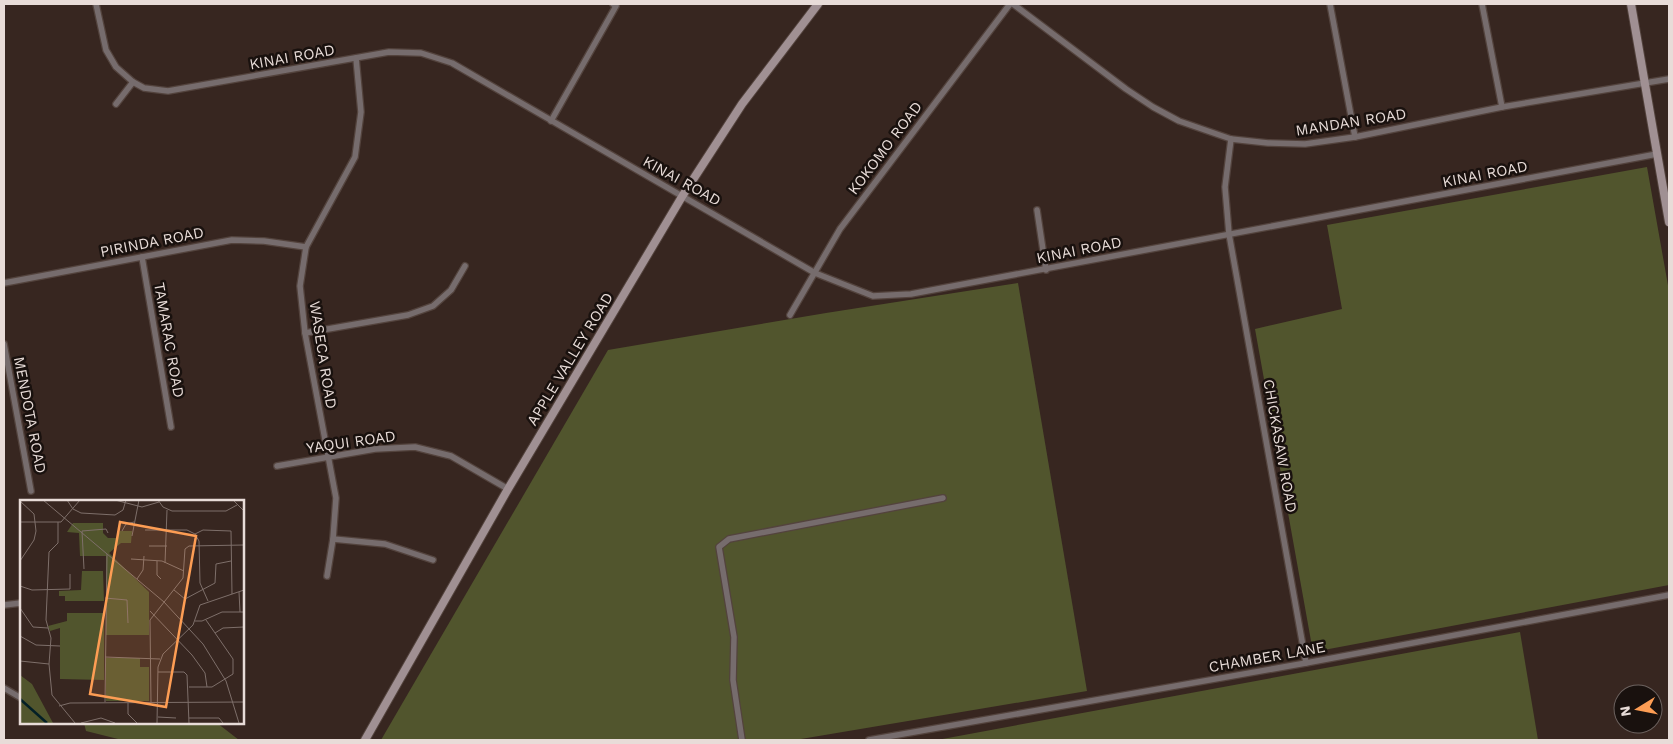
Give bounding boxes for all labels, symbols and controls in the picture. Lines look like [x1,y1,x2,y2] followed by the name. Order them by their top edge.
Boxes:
[248,41,336,73] street label: KINAI ROAD
[844,98,926,198] street label: KOKOMO ROAD
[1294,104,1408,140] street label: MANDAN ROAD
[640,152,724,210] street label: KINAI ROAD
[1441,157,1529,191] street label: KINAI ROAD
[99,223,205,261] street label: PIRINDA ROAD
[1035,233,1123,267] street label: KINAI ROAD
[150,281,188,399] street label: TAMARAC ROAD
[523,289,617,429] street label: APPLE VALLEY ROAD
[306,300,340,410] street label: WASECA ROAD
[10,355,50,475] street label: MENDOTA ROAD
[1259,378,1301,514] street label: CHICKASAW ROAD
[305,427,397,457] street label: YAQUI ROAD
[20,500,244,724] inset map
[1207,638,1327,676] street label: CHAMBER LANE
[1613,684,1663,734] north arrow
[1616,705,1634,718] text: N

